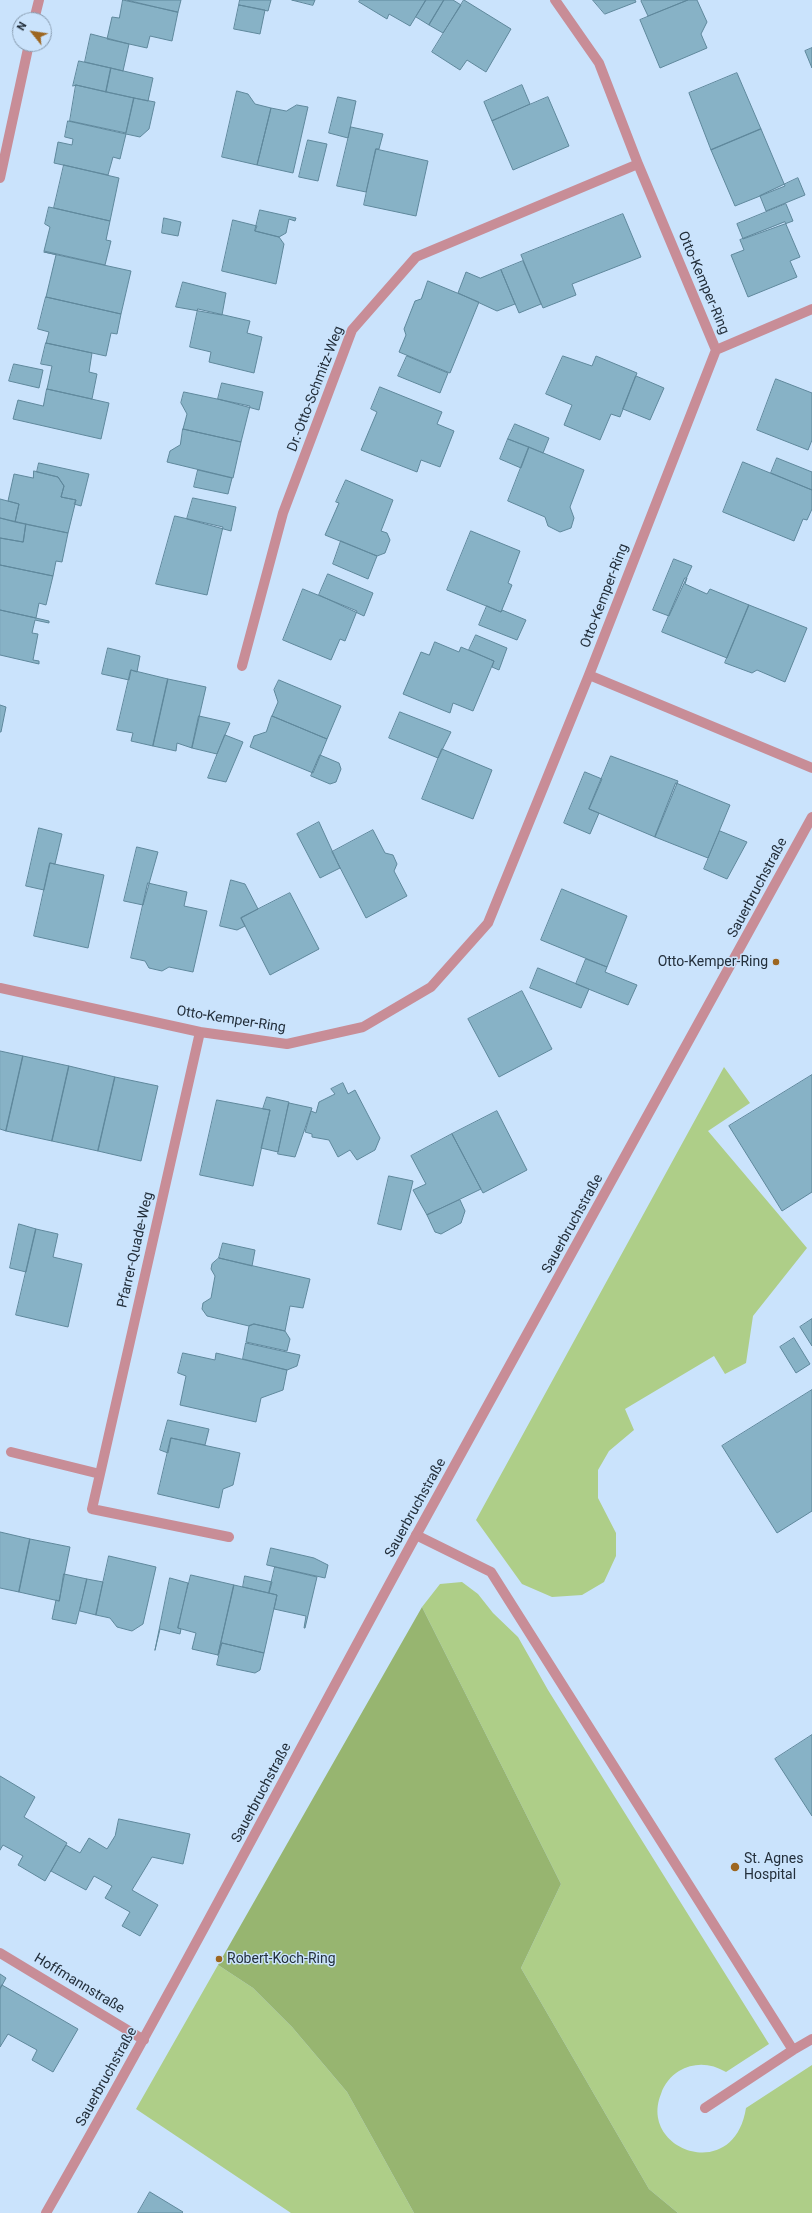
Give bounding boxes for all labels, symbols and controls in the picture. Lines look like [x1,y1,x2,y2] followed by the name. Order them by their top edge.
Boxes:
[12,12,52,52] north arrow
[14,20,30,33] text: N
[674,229,732,337] street label: Otto-Kemper-Ring
[284,324,348,454] street label: Dr.-Otto-Schmitz-Weg
[577,541,633,651] street label: Otto-Kemper-Ring
[725,835,791,941] street label: Sauerbruchstraße
[658,954,768,970] place label: Otto-Kemper-Ring
[771,957,781,967] marker: Otto-Kemper-Ring
[175,1003,287,1037] street label: Otto-Kemper-Ring
[539,1171,607,1277] street label: Sauerbruchstraße
[115,1190,157,1310] street label: Pfarrer-Quade-Weg
[382,1455,450,1561] street label: Sauerbruchstraße
[229,1740,295,1846] street label: Sauerbruchstraße
[744,1851,803,1884] place label: St. Agnes Hospital
[729,1861,741,1873] marker: St. Agnes Hospital
[31,1950,127,2018] street label: Hoffmannstraße
[227,1951,336,1967] place label: Robert-Koch-Ring
[214,1954,224,1964] marker: Robert-Koch-Ring
[73,2024,141,2130] street label: Sauerbruchstraße

